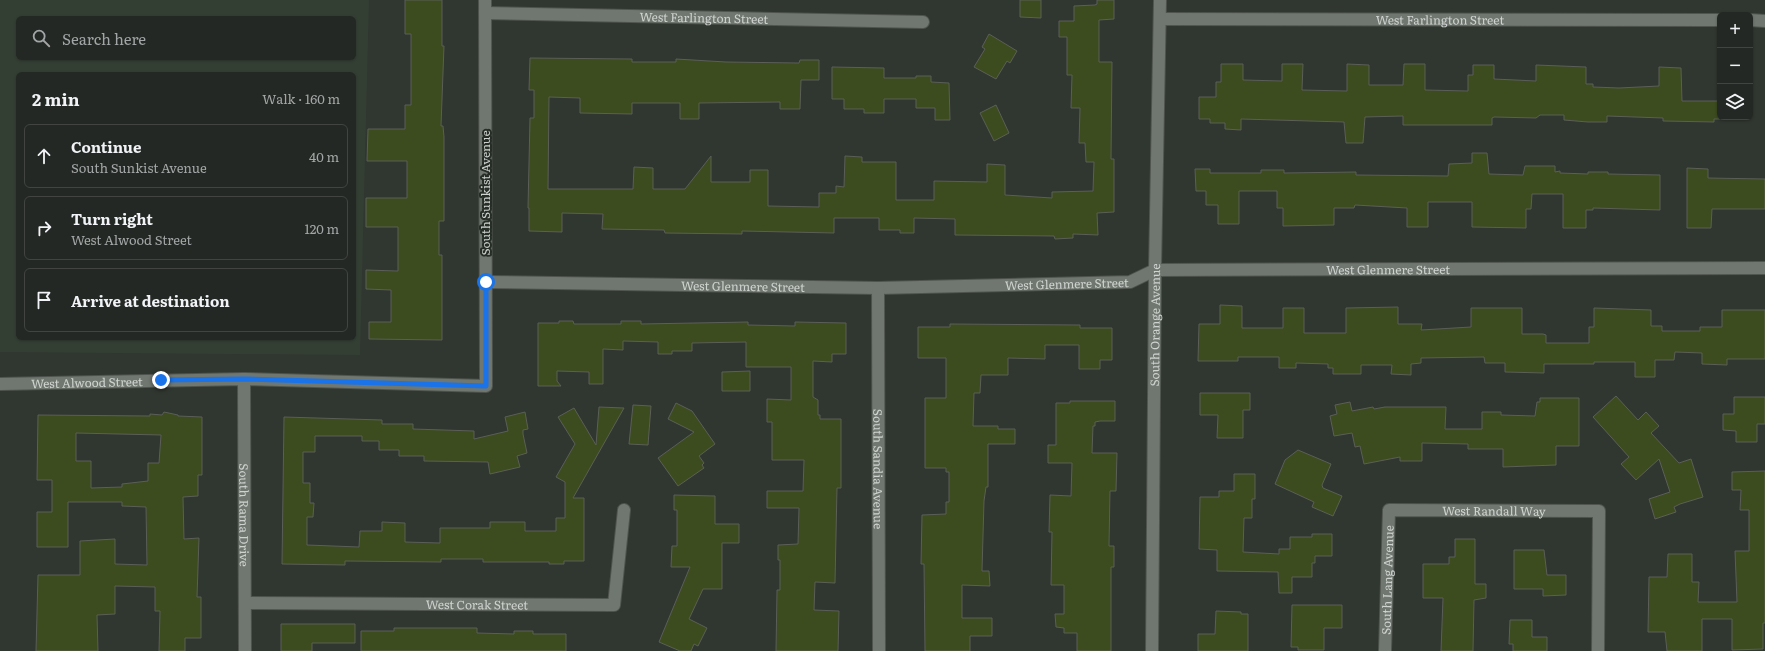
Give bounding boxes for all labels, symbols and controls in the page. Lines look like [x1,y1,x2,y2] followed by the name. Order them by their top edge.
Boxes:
[640,7,769,28] street label: West Farlington Street
[1376,10,1504,29] street label: West Farlington Street
[1717,12,1753,120] map controls
[1717,12,1753,48] button: +
[16,16,356,60] search box
[30,27,52,49] icon: search
[62,27,146,50] text: Search here
[1717,48,1753,84] button: −
[1717,84,1753,120] button: layers
[32,86,80,111] text: 2 min
[262,89,340,108] text: Walk · 160 m
[476,130,494,256] street label: South Sunkist Avenue
[71,135,141,158] text: Continue
[33,145,55,167] icon: ahead
[309,147,339,166] text: 40 m
[71,158,207,177] text: South Sunkist Avenue
[71,207,153,230] text: Turn right
[33,217,55,239] icon: right
[304,219,339,238] text: 120 m
[71,230,192,249] text: West Alwood Street
[1326,260,1450,278] street label: West Glenmere Street
[1145,263,1164,387] street label: South Orange Avenue
[477,273,495,291] route start
[1005,273,1129,294] street label: West Glenmere Street
[681,276,805,296] street label: West Glenmere Street
[33,289,55,311] icon: arrive
[71,289,230,312] text: Arrive at destination
[152,371,170,389] route end
[31,372,143,392] street label: West Alwood Street
[869,409,888,529] street label: South Sandia Avenue
[235,463,254,567] street label: South Rama Drive
[1442,501,1546,520] street label: West Randall Way
[1376,525,1398,635] street label: South Lang Avenue
[426,595,528,614] street label: West Corak Street

